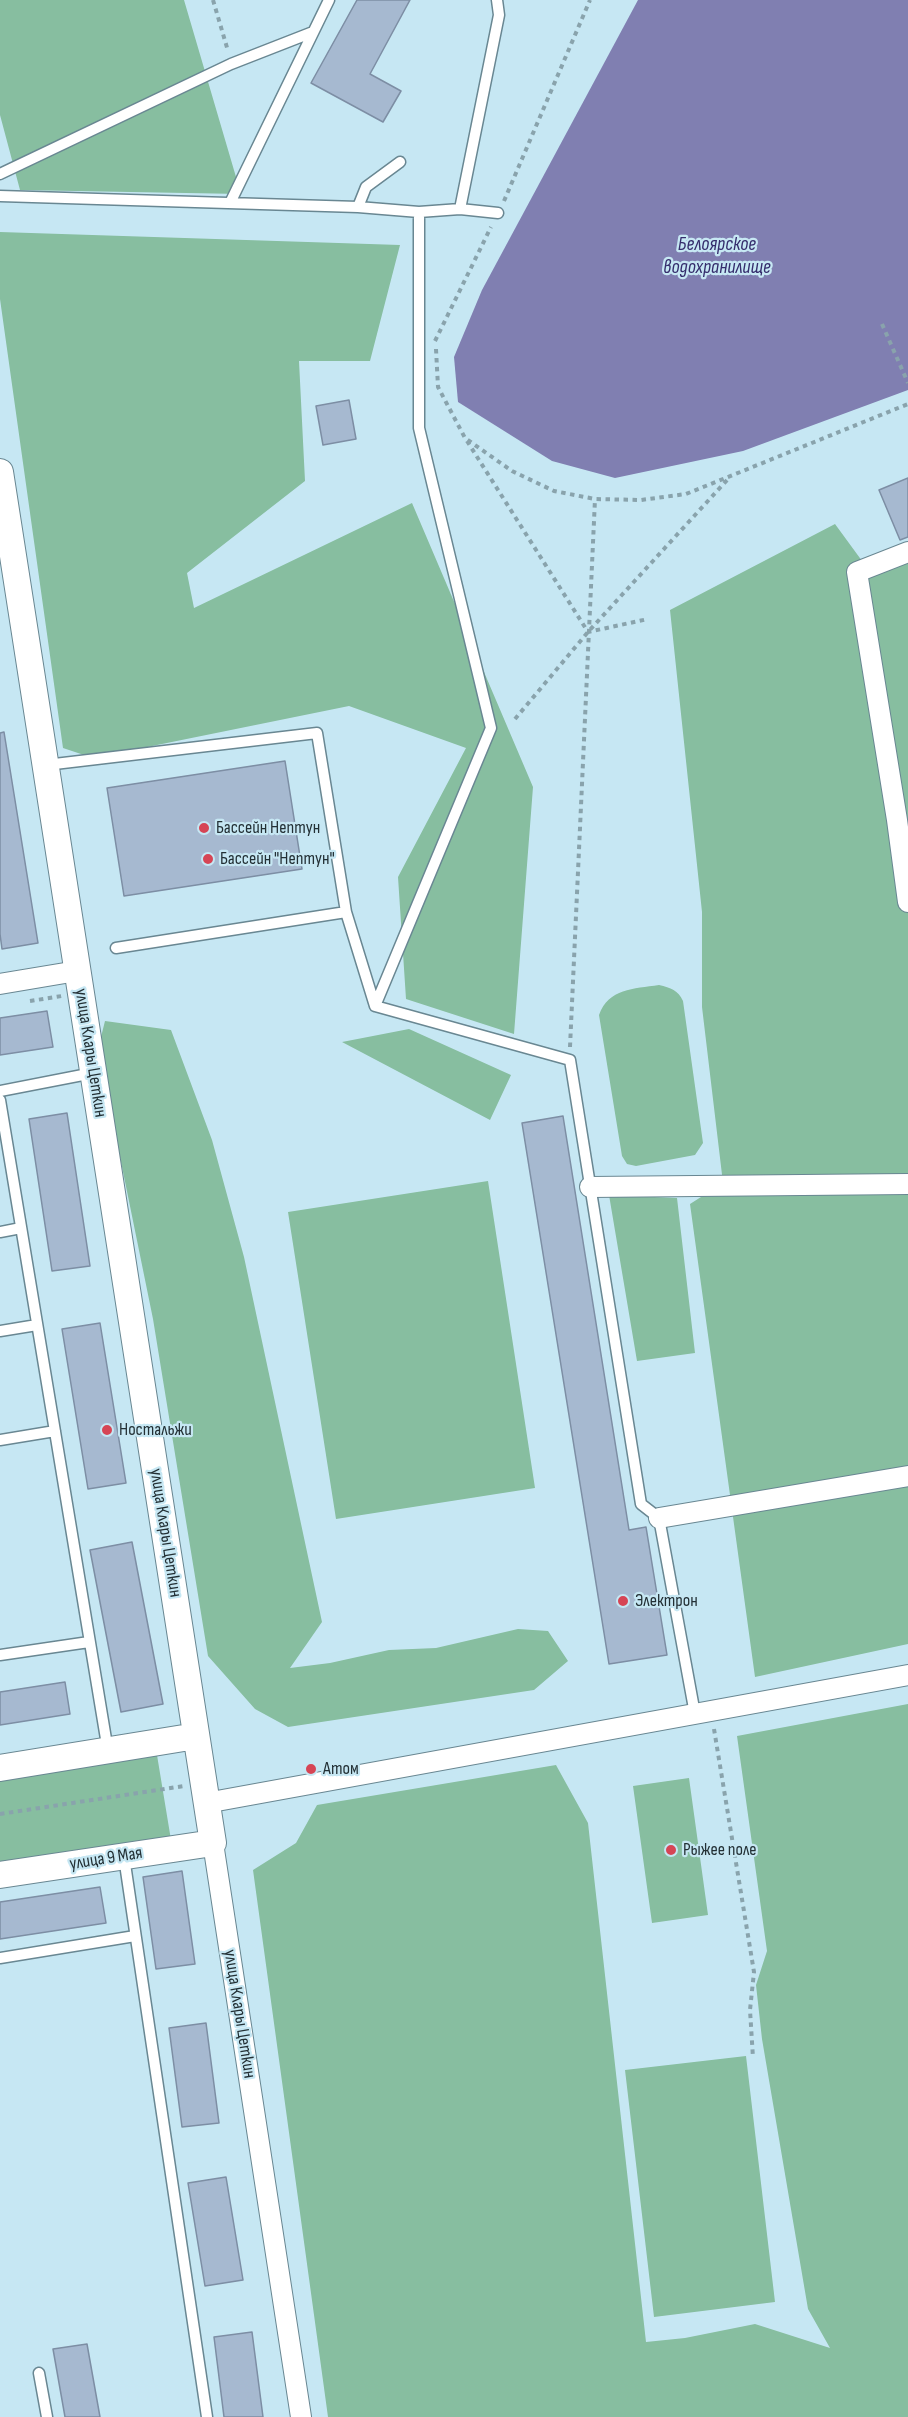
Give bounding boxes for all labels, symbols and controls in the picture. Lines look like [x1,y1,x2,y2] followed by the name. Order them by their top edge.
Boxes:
[663,233,771,280] water label: Белоярское водохранилище
[216,817,320,839] place label: Бассейн Нептун
[197,821,211,835] marker: Бассейн Нептун
[220,848,335,870] place label: Бассейн "Нептун"
[201,852,215,866] marker: Бассейн "Нептун"
[69,987,111,1119] street label: улица Клары Цеткин
[119,1419,192,1441] place label: Ностальжи
[100,1423,114,1437] marker: Ностальжи
[144,1467,186,1599] street label: улица Клары Цеткин
[635,1590,698,1612] place label: Электрон
[616,1594,630,1608] marker: Электрон
[323,1758,359,1780] place label: Атом
[304,1762,318,1776] marker: Атом
[683,1839,757,1861] place label: Рыжее поле
[68,1843,144,1875] street label: улица 9 Мая
[664,1843,678,1857] marker: Рыжее поле
[218,1948,260,2080] street label: улица Клары Цеткин

